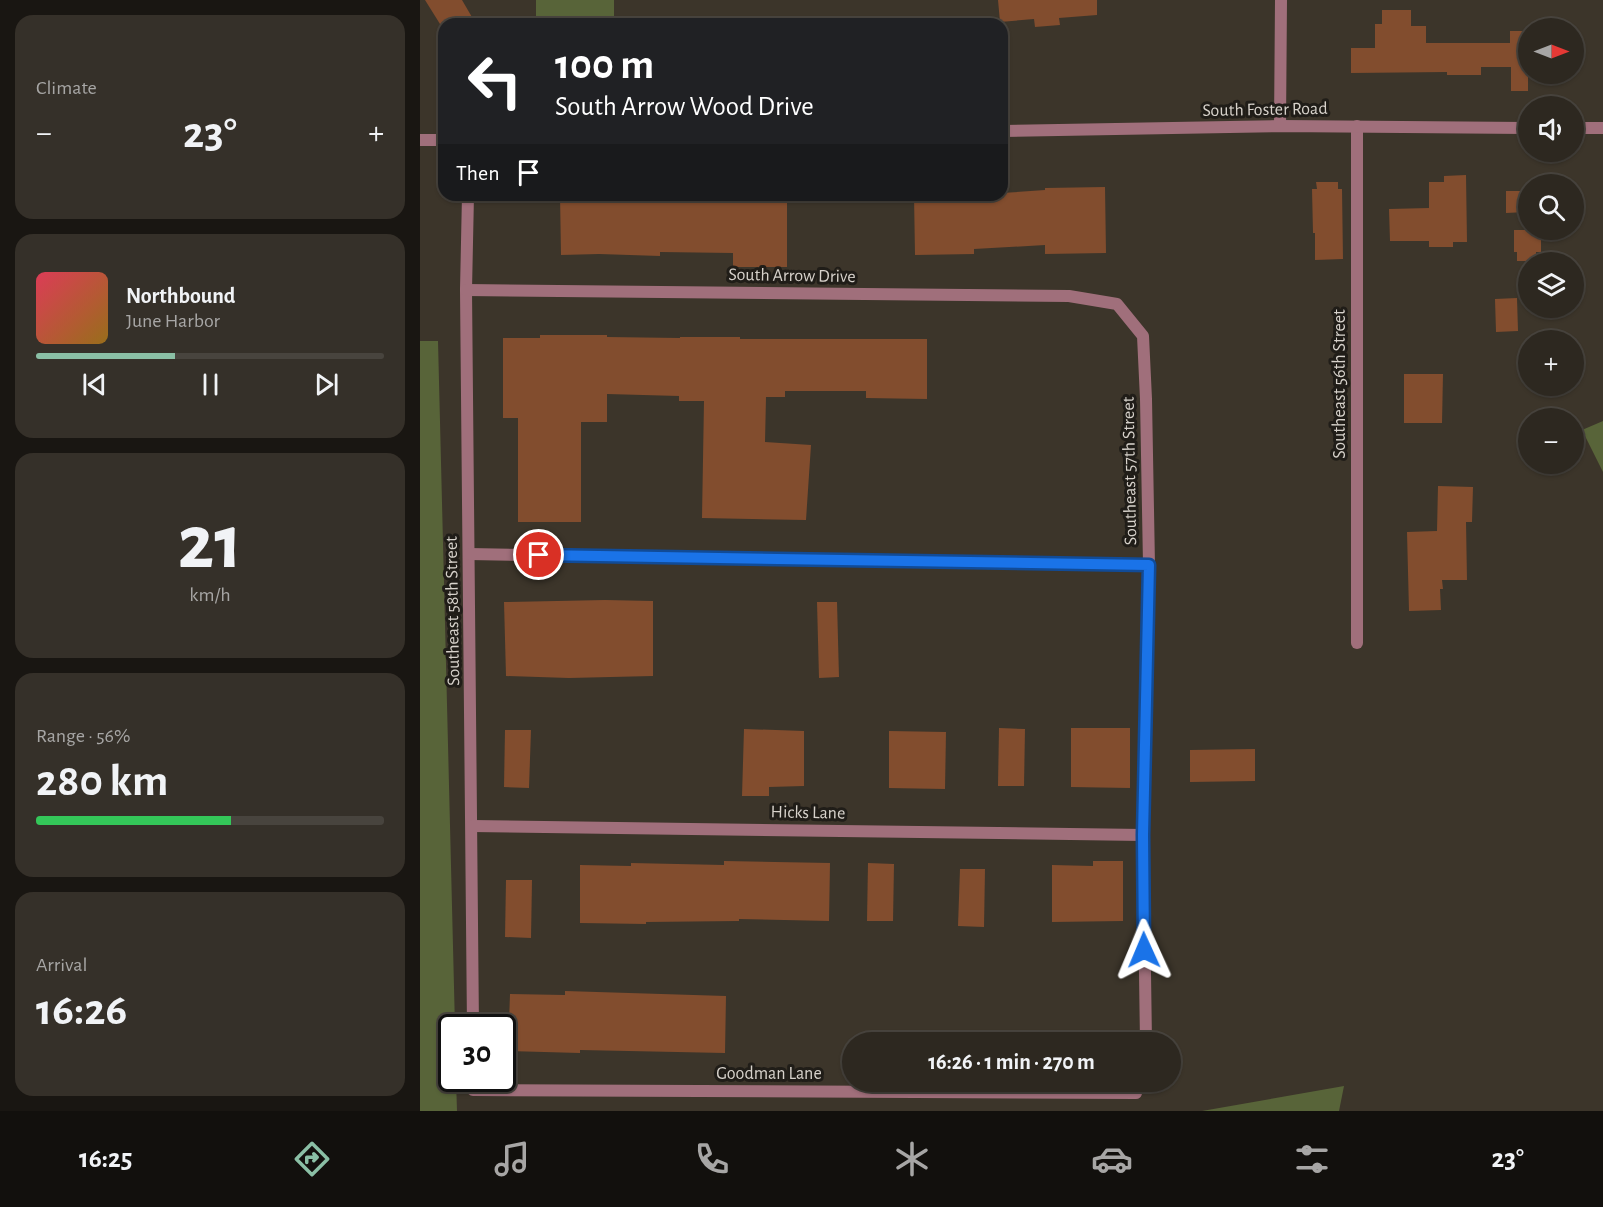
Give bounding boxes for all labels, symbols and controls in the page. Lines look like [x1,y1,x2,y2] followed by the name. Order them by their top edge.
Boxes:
[1518,18,1584,84] north arrow
[1518,18,1584,474] map controls
[456,42,534,120] icon: left
[555,44,654,86] text: 100 m
[36,78,97,98] text: Climate
[555,93,814,120] text: South Arrow Wood Drive
[1518,96,1584,162] button: sound
[1202,100,1328,120] street label: South Foster Road
[183,111,237,156] text: 23°
[36,117,52,150] text: −
[368,117,384,150] text: +
[512,156,545,189] icon: arrive
[456,162,500,184] text: Then
[1518,174,1584,240] button: search
[1518,252,1584,318] button: layers
[728,266,856,286] street label: South Arrow Drive
[126,285,235,307] text: Northbound
[1331,309,1349,459] street label: Southeast 56th Street
[126,311,220,331] text: June Harbor
[1518,330,1584,396] button: +
[78,368,111,401] icon: previous
[194,368,227,401] icon: pause
[310,368,343,401] icon: next
[1120,396,1140,545] street label: Southeast 57th Street
[1518,408,1584,474] button: −
[178,505,242,583] text: 21
[513,529,564,580] pin
[443,536,463,686] street label: Southeast 58th Street
[522,538,555,571] icon: arrive
[189,585,231,605] text: km/h
[36,726,130,746] text: Range · 56%
[36,759,168,804] text: 280 km
[771,803,845,823] street label: Hicks Lane
[1112,918,1176,982] position arrow
[36,955,87,975] text: Arrival
[36,988,127,1033] text: 16:26
[438,1014,516,1092] speed limit sign: 30
[928,1051,1095,1073] text: 16:26 · 1 min · 270 m
[716,1065,822,1083] street label: Goodman Lane
[291,1138,333,1180] icon: directions
[491,1138,533,1180] icon: music
[691,1138,733,1180] icon: phone
[891,1138,933,1180] icon: climate
[1091,1138,1133,1180] icon: car
[1291,1138,1333,1180] icon: filters
[79,1145,132,1172] text: 16:25
[1492,1145,1524,1172] text: 23°

